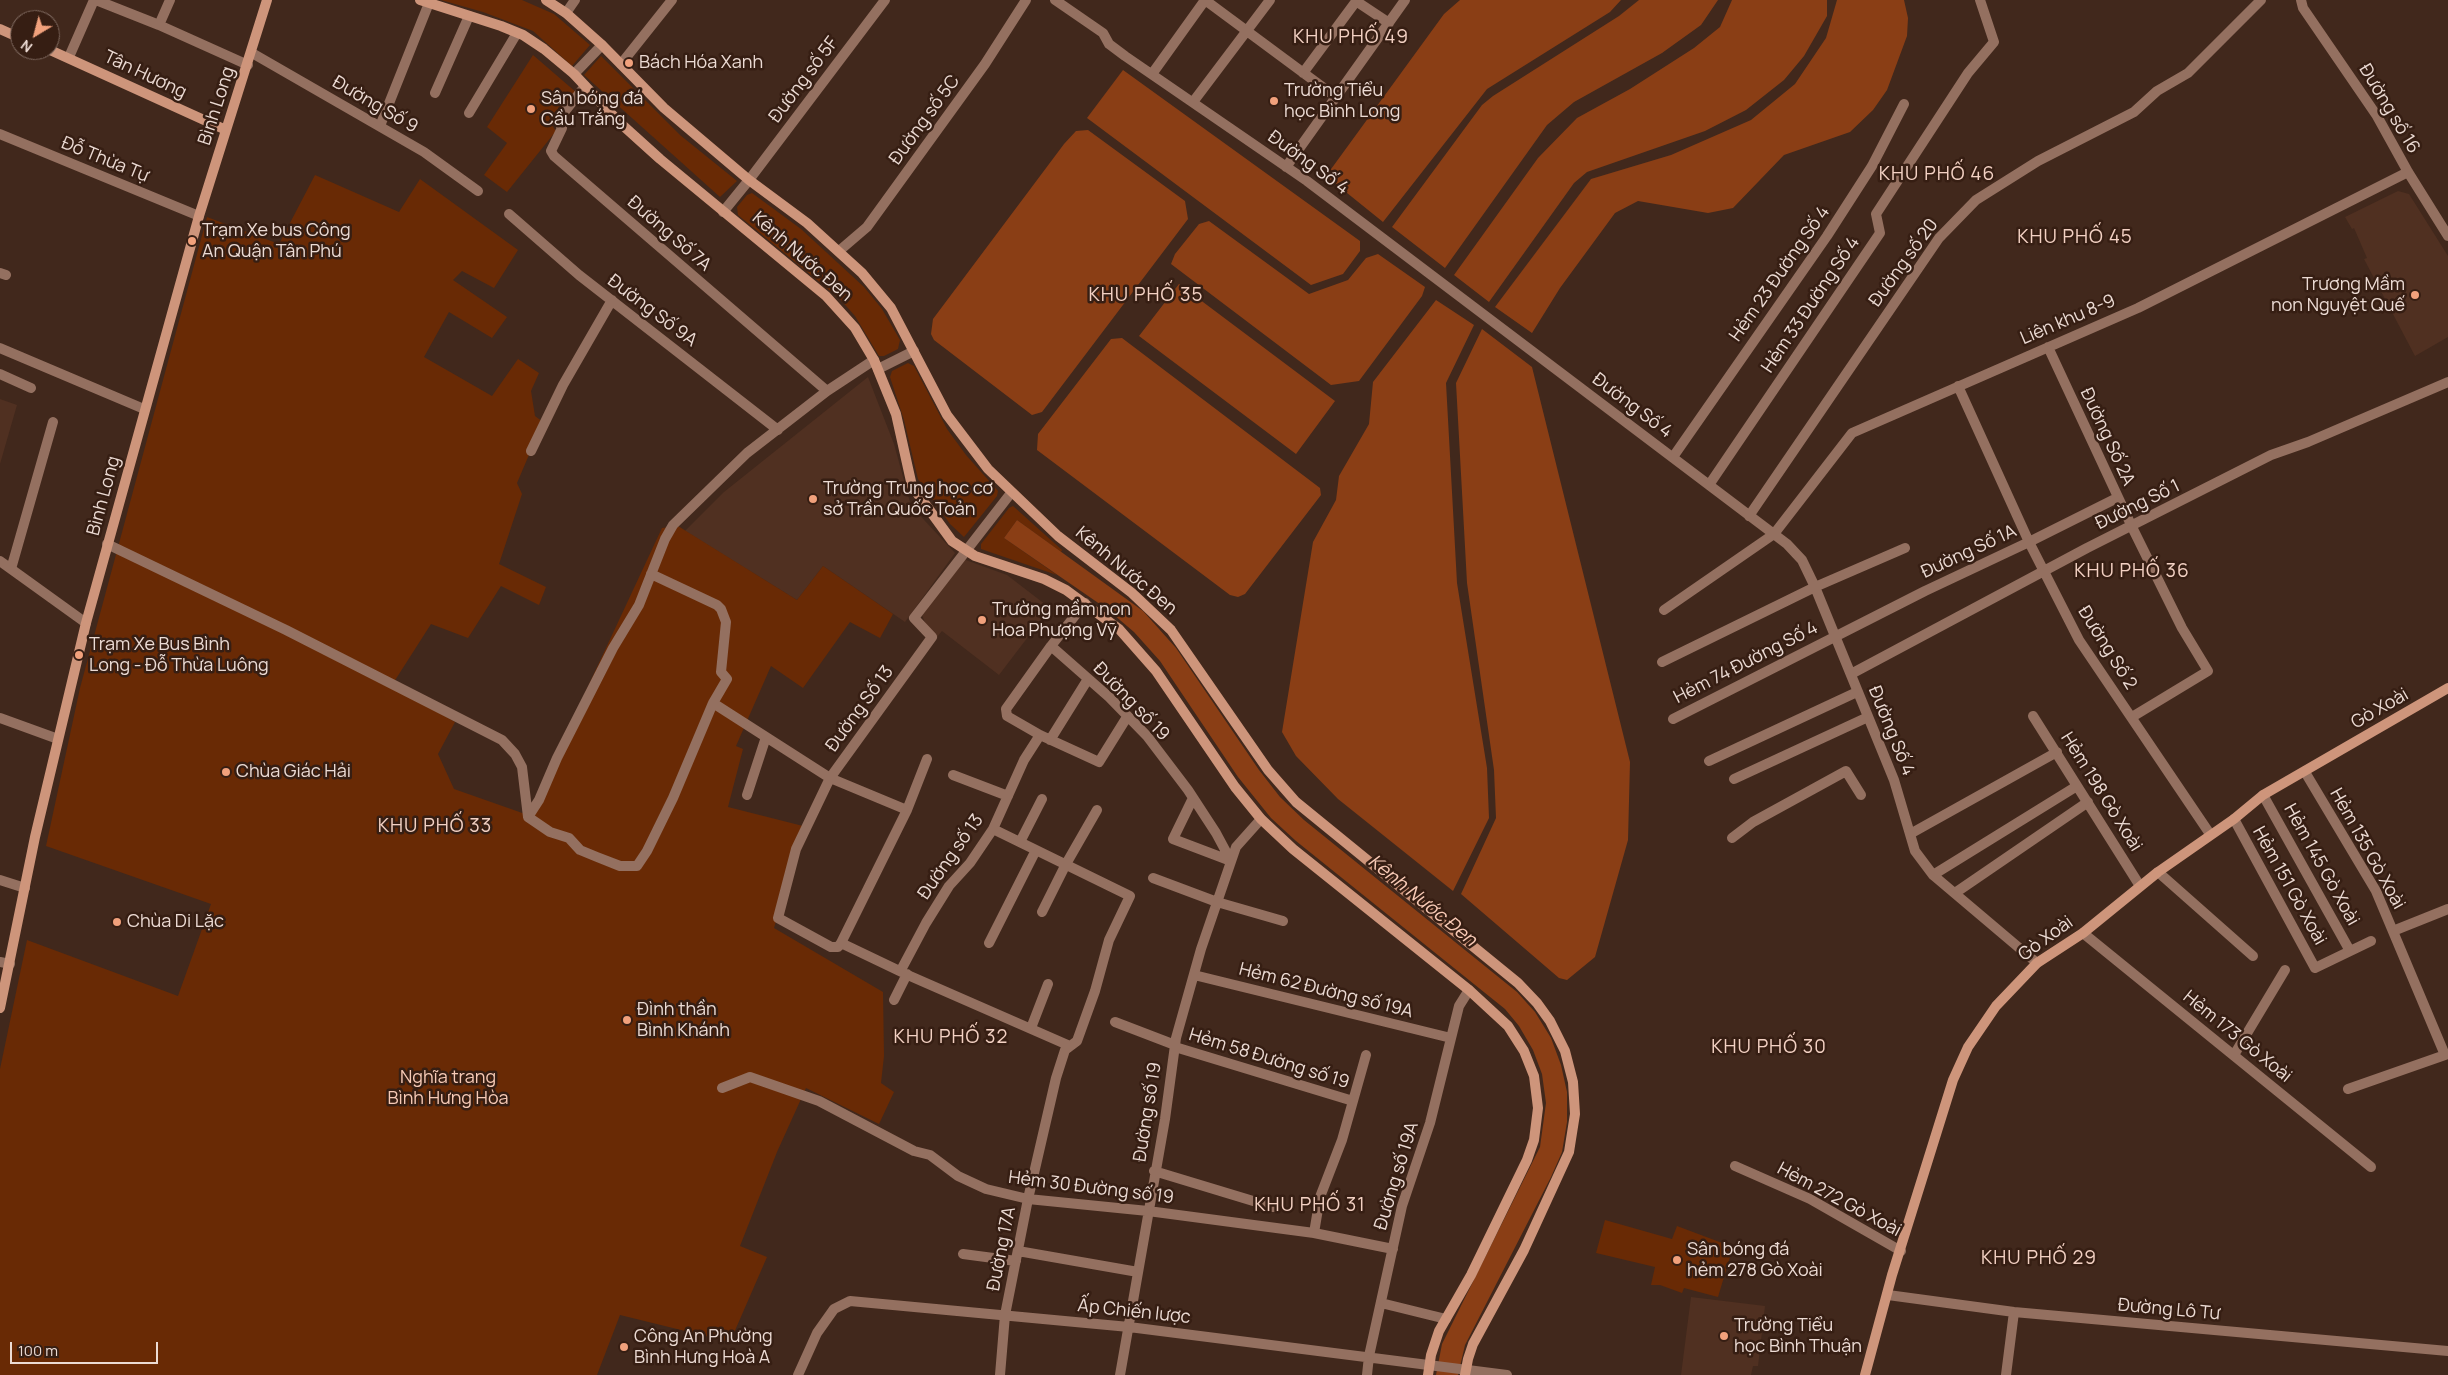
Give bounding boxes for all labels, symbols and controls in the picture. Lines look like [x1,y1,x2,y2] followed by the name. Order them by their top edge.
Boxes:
[10,10,60,60] north arrow
[1292,27,1410,49] district label: KHU PHỐ 49
[765,33,843,127] street label: Đường số 5F
[17,36,36,57] text: N
[100,46,190,104] street label: Tân Hương
[639,52,763,74] place label: Bách Hóa Xanh
[623,57,635,69] marker: Bách Hóa Xanh
[2354,60,2424,158] street label: Đường số 16
[194,64,240,148] street label: Bình Long
[885,71,965,169] street label: Đường số 5C
[328,72,422,138] street label: Đường Số 9
[1284,80,1400,122] place label: Trường Tiểu học Bình Long
[541,88,643,130] place label: Sân bóng đá Cầu Trắng
[1268,95,1280,107] marker: Trường Tiểu học Bình Long
[525,103,537,115] marker: Sân bóng đá Cầu Trắng
[1263,126,1353,200] street label: Đường Số 4
[58,133,152,187] street label: Đỗ Thừa Tự
[1878,164,1996,186] district label: KHU PHỐ 46
[623,192,715,276] street label: Đường Số 7A
[1725,202,1835,346] street label: Hẻm 23 Đường Số 4
[747,208,857,306] street label: Kênh Nước Đen
[1865,215,1943,311] street label: Đường số 20
[202,220,351,262] place label: Trạm Xe bus Công An Quận Tân Phú
[2016,227,2134,249] district label: KHU PHỐ 45
[1757,233,1865,377] street label: Hẻm 33 Đường Số 4
[186,235,198,247] marker: Trạm Xe bus Công An Quận Tân Phú
[603,270,701,352] street label: Đường Số 9A
[2271,274,2405,316] place label: Trương Mầm non Nguyệt Quế
[1087,285,1205,307] district label: KHU PHỐ 35
[2409,289,2421,301] marker: Trương Mầm non Nguyệt Quế
[2017,290,2119,350] street label: Liên khu 8-9
[1588,369,1676,443] street label: Đường Số 4
[2075,385,2139,489] street label: Đường Số 2A
[83,454,125,538] street label: Bình Long
[2092,475,2184,535] street label: Đường Số 1
[823,478,993,520] place label: Trường Trung học cơ sở Trần Quốc Toản
[807,493,819,505] marker: Trường Trung học cơ sở Trần Quốc Toản
[1918,521,2020,583] street label: Đường Số 1A
[1071,522,1181,620] street label: Kênh Nước Đen
[2073,561,2191,583] district label: KHU PHỐ 36
[992,599,1131,642] place label: Trường mầm non Hoa Phượng Vỹ
[2073,602,2141,694] street label: Đường Số 2
[976,614,988,626] marker: Trường mầm non Hoa Phượng Vỹ
[1670,617,1822,709] street label: Hẻm 74 Đường Số 4
[89,634,269,676] place label: Trạm Xe Bus Bình Long - Đỗ Thừa Luông
[73,649,85,661] marker: Trạm Xe Bus Bình Long - Đỗ Thừa Luông
[1088,658,1174,746] street label: Đường số 19
[822,662,898,756] street label: Đường Số 13
[1863,683,1919,779] street label: Đường Số 4
[2348,684,2412,734] street label: Gò Xoài
[2056,728,2146,856] street label: Hẻm 198 Gò Xoài
[236,761,351,783] place label: Chùa Giác Hải
[220,766,232,778] marker: Chùa Giác Hải
[2325,785,2409,913] street label: Hẻm 135 Gò Xoài
[2279,800,2363,930] street label: Hẻm 145 Gò Xoài
[914,810,988,904] street label: Đường số 13
[377,816,493,838] district label: KHU PHỐ 33
[2248,823,2330,949] street label: Hẻm 151 Gò Xoài
[1363,850,1481,952] water label: Kênh Nước Đen
[127,911,224,933] place label: Chùa Di Lặc
[2014,912,2078,966] street label: Gò Xoài
[111,916,123,928] marker: Chùa Di Lặc
[1237,959,1415,1023] street label: Hẻm 62 Đường số 19A
[2178,987,2296,1087] street label: Hẻm 173 Gò Xoài
[637,999,730,1042] place label: Đình thần Bình Khánh
[621,1014,633,1026] marker: Đình thần Bình Khánh
[1186,1024,1352,1094] street label: Hẻm 58 Đường số 19
[892,1027,1010,1049] district label: KHU PHỐ 32
[1710,1037,1828,1059] district label: KHU PHỐ 30
[1129,1061,1167,1163] street label: Đường số 19
[387,1067,509,1110] park label: Nghĩa trang Bình Hưng Hòa
[1370,1119,1424,1233] street label: Đường số 19A
[1773,1158,1905,1242] street label: Hẻm 272 Gò Xoài
[1007,1167,1175,1209] street label: Hẻm 30 Đường số 19
[1253,1195,1367,1217] district label: KHU PHỐ 31
[983,1205,1021,1293] street label: Đường 17A
[1687,1239,1823,1282] place label: Sân bóng đá hẻm 278 Gò Xoài
[1980,1248,2098,1270] district label: KHU PHỐ 29
[1671,1254,1683,1266] marker: Sân bóng đá hẻm 278 Gò Xoài
[1076,1295,1192,1329] street label: Ấp Chiến lược
[2117,1295,2221,1325] street label: Đường Lô Tư
[1734,1315,1862,1358] place label: Trường Tiểu học Bình Thuận
[634,1326,773,1368] place label: Công An Phường Bình Hưng Hoà A
[1718,1330,1730,1342] marker: Trường Tiểu học Bình Thuận
[12,1332,160,1364] scale bar
[18,1340,58,1361] text: 100 m
[618,1341,630,1353] marker: Công An Phường Bình Hưng Hoà A

